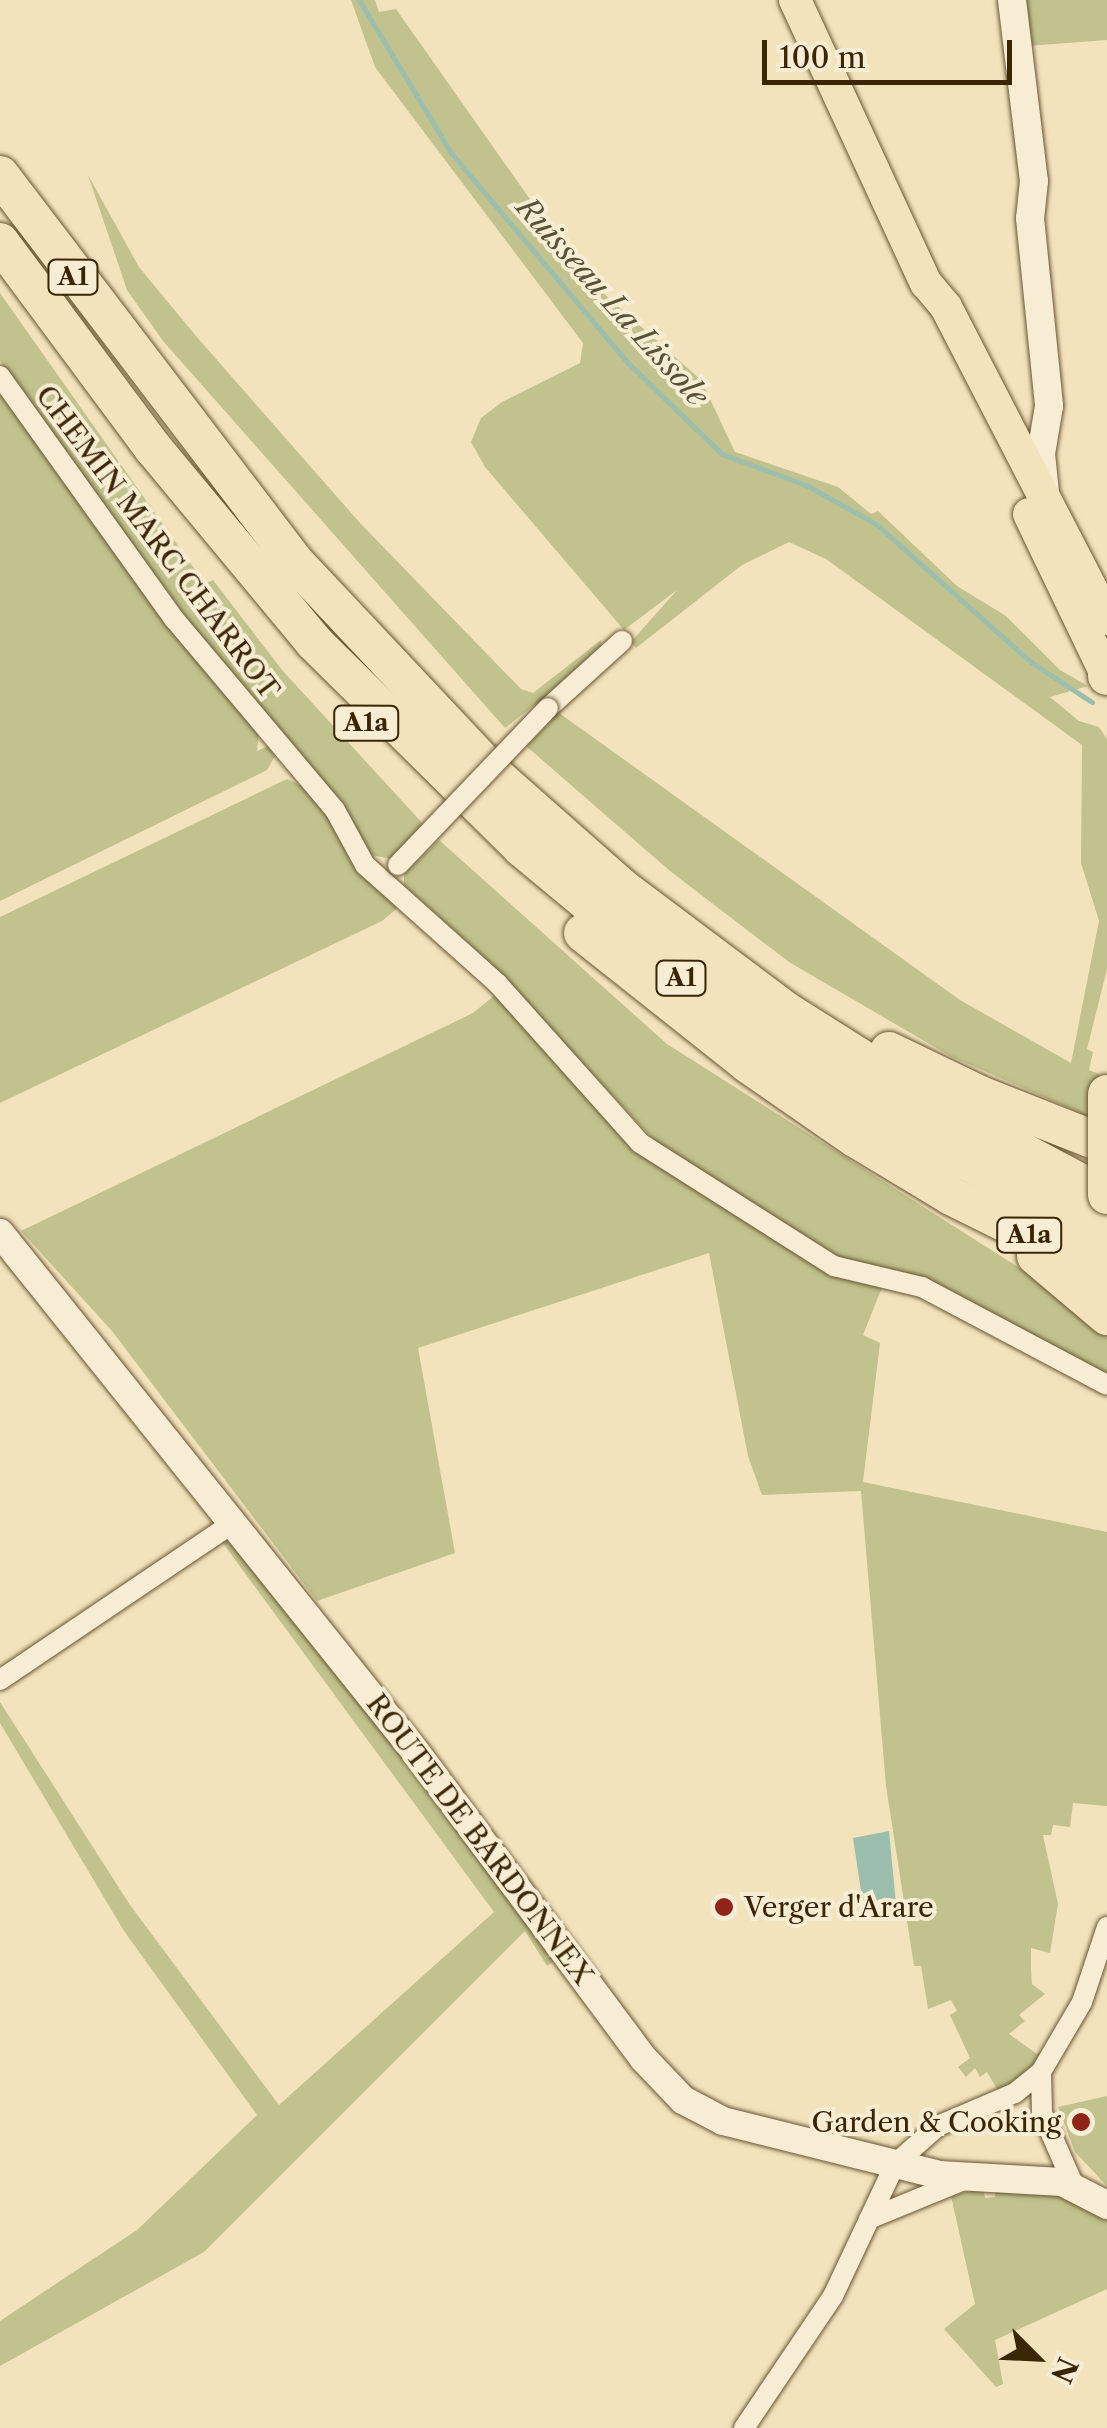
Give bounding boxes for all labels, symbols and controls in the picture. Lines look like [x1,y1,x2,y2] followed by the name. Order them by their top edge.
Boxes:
[767,20,1017,82] scale bar
[779,39,866,76] text: 100 m
[509,190,715,414] water label: Ruisseau La Lissole
[46,257,100,297] road number: A1
[29,379,287,705] street label: CHEMIN MARC CHARROT
[331,703,401,743] road number: A1a
[654,958,708,998] road number: A1
[994,1215,1064,1255] road number: A1a
[360,1687,600,1991] street label: ROUTE DE BARDONNEX
[744,1890,934,1924] place label: Verger d'Arare
[713,1896,735,1918] marker: Verger d'Arare
[812,2105,1061,2139] place label: Garden & Cooking
[1070,2111,1092,2133] marker: Garden & Cooking
[987,2308,1087,2408] north arrow
[1044,2352,1085,2388] text: N

